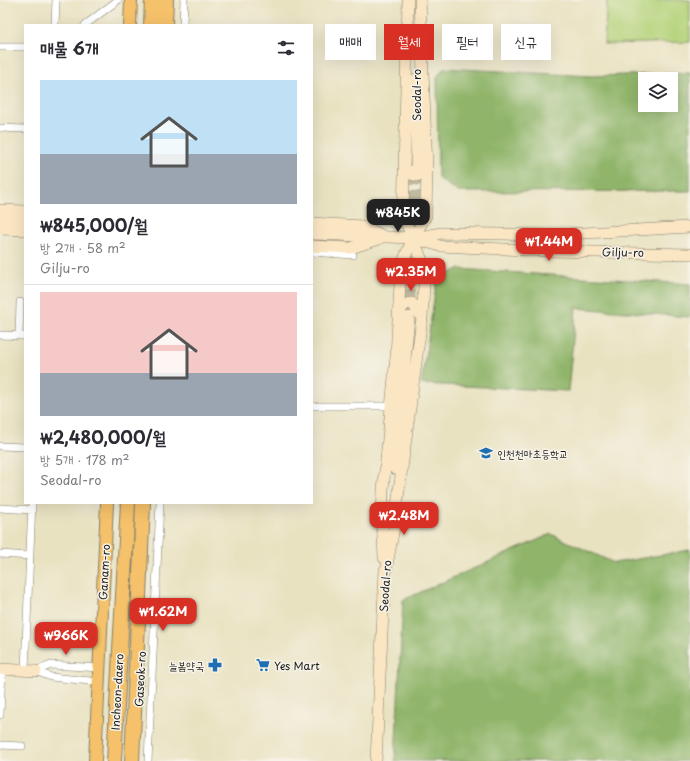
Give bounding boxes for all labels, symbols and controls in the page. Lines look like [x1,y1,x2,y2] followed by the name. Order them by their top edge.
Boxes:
[325,24,376,60] chip: 매매
[384,24,434,60] chip: 월세
[442,24,493,60] chip: 필터
[501,24,551,60] chip: 신규
[40,35,98,61] text: 매물 6개
[275,37,297,59] icon: filters
[408,69,425,121] street label: Seodal-ro
[638,72,678,112] map controls
[638,72,678,112] button: layers
[133,106,205,178] icon: home
[370,199,426,233] pin: ₩845K
[376,202,420,221] text: ₩845K
[40,212,148,238] text: ₩845,000/월
[516,228,582,262] pin: ₩1.44M
[525,231,573,250] text: ₩1.44M
[40,238,126,257] text: 방 2개 · 58 m²
[602,243,644,261] street label: Gilju-ro
[40,258,90,277] text: Gilju-ro
[378,258,444,292] pin: ₩2.35M
[386,261,436,280] text: ₩2.35M
[133,318,205,390] icon: home
[40,424,166,450] text: ₩2,480,000/월
[478,445,494,461] school or university icon: 인천천마초등학교
[497,445,568,462] place label: 인천천마초등학교
[40,450,129,469] text: 방 5개 · 178 m²
[40,470,101,489] text: Seodal-ro
[371,502,437,536] pin: ₩2.48M
[379,505,429,524] text: ₩2.48M
[94,544,114,600] street label: Ganam-ro
[375,559,395,613] street label: Seodal-ro
[130,598,196,632] pin: ₩1.62M
[139,601,187,620] text: ₩1.62M
[38,622,94,656] pin: ₩966K
[44,625,88,644] text: ₩966K
[130,651,150,707] street label: Gaseok-ro
[107,653,127,731] street label: Incheon-daero
[169,657,204,674] place label: 늘봄약국
[207,657,223,673] pharmacy icon: 늘봄약국
[255,657,271,673] supermarket icon: Yes Mart
[274,657,320,674] place label: Yes Mart

